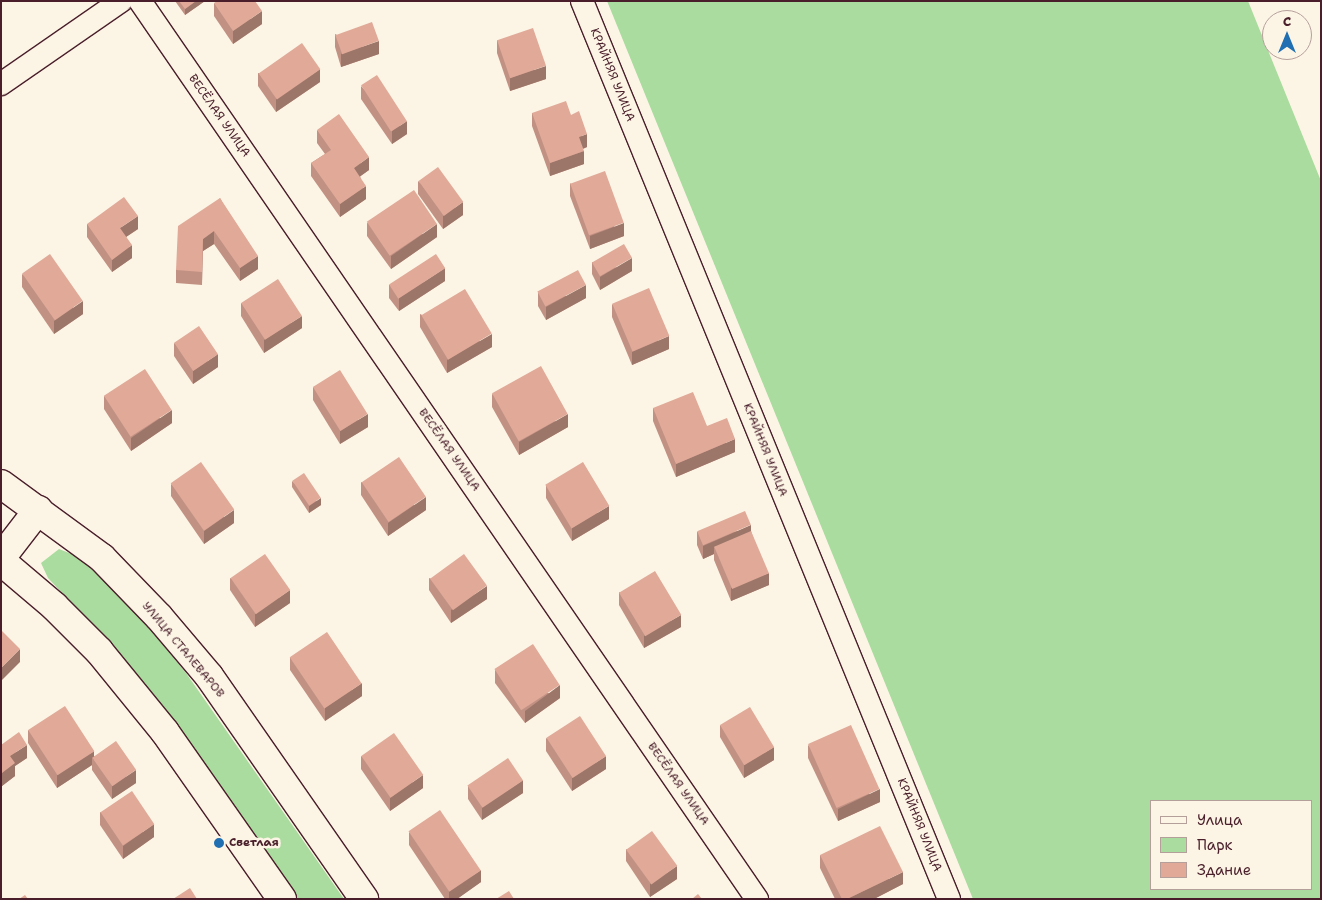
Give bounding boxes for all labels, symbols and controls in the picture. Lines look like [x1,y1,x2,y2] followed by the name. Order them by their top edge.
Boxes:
[1262,10,1312,60] north arrow
[1283,12,1291,30] text: С
[587,26,637,124] street label: КРАЙНЯЯ УЛИЦА
[185,72,253,160] street label: ВЕСЁЛАЯ УЛИЦА
[740,401,790,499] street label: КРАЙНЯЯ УЛИЦА
[415,406,483,494] street label: ВЕСЁЛАЯ УЛИЦА
[139,599,227,701] street label: УЛИЦА СТАЛЕВАРОВ
[644,740,712,828] street label: ВЕСЁЛАЯ УЛИЦА
[894,776,944,874] street label: КРАЙНЯЯ УЛИЦА
[1150,800,1312,890] legend
[1197,810,1242,830] text: Улица
[1197,835,1233,855] text: Парк
[229,836,279,850] place label: Светлая
[213,837,225,849] marker: Светлая
[1197,860,1251,880] text: Здание

